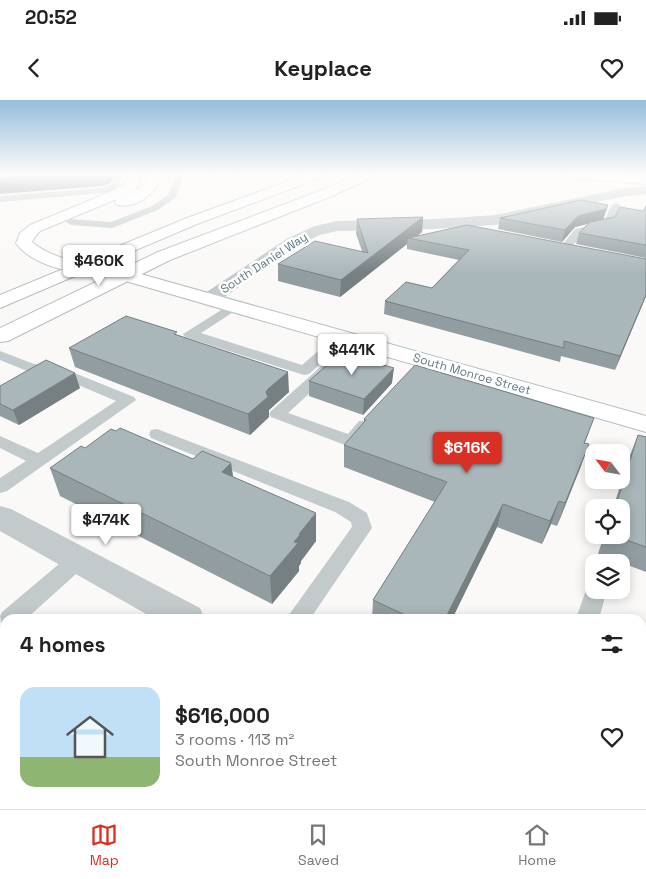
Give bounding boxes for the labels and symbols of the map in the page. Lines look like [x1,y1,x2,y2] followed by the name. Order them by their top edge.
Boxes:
[217,229,311,297] street label: South Daniel Way
[64,244,134,287] pin: $460K
[317,334,387,376] pin: $441K
[411,350,533,398] street label: South Monroe Street
[432,432,502,474] pin: $616K
[585,444,630,489] north arrow
[71,504,141,546] pin: $474K

